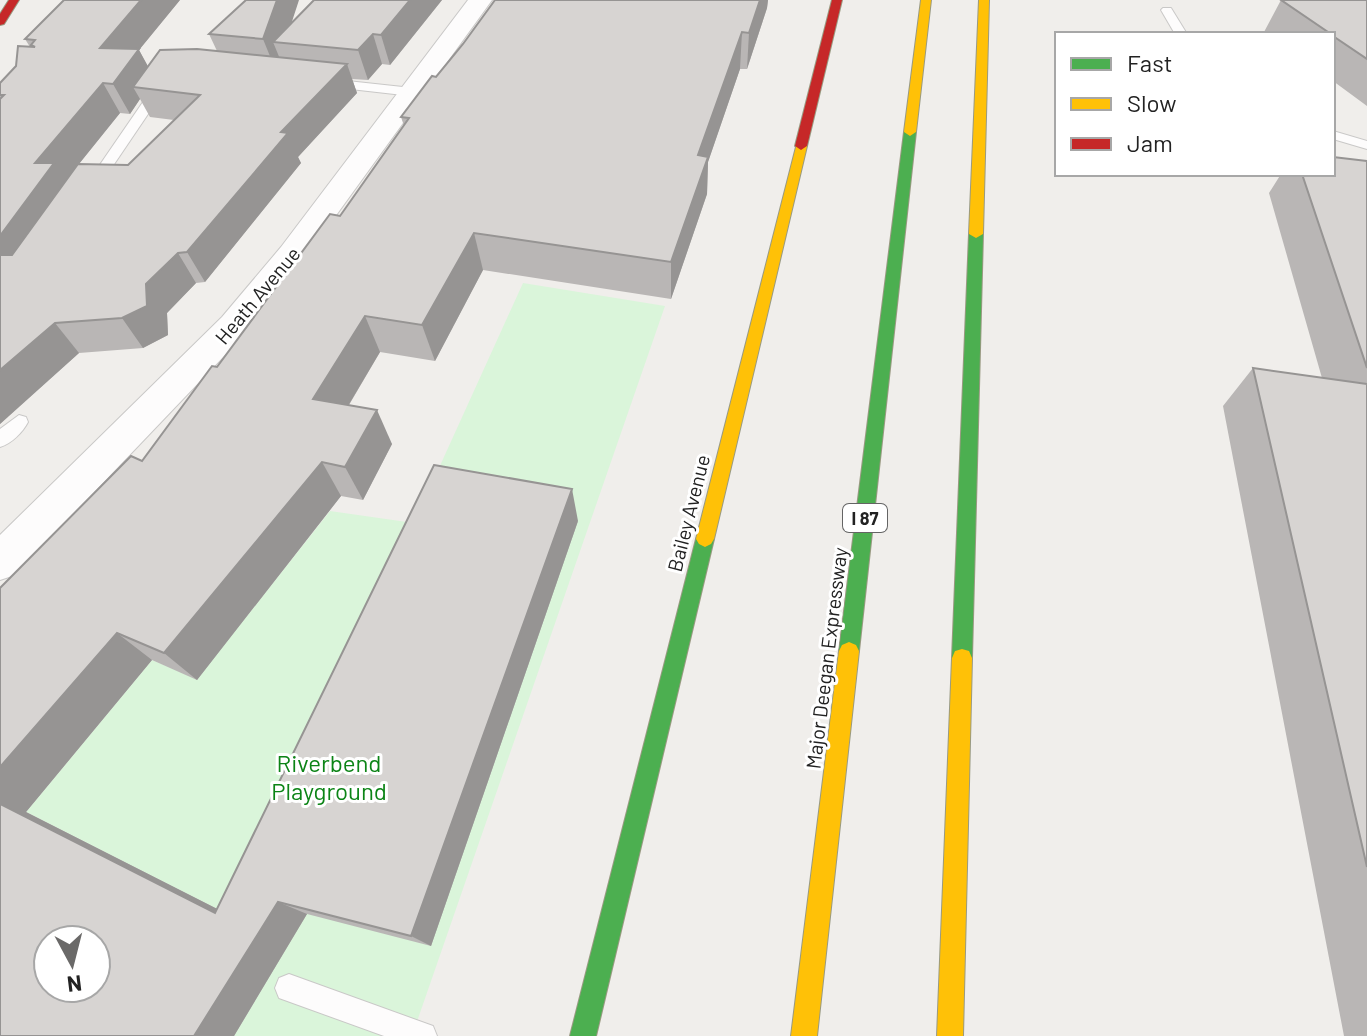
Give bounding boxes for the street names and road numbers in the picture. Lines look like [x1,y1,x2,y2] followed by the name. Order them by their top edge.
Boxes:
[209,242,305,348] street label: Heath Avenue
[662,452,714,574] street label: Bailey Avenue
[843,504,887,532] road number: I 87
[800,546,852,770] street label: Major Deegan Expressway

